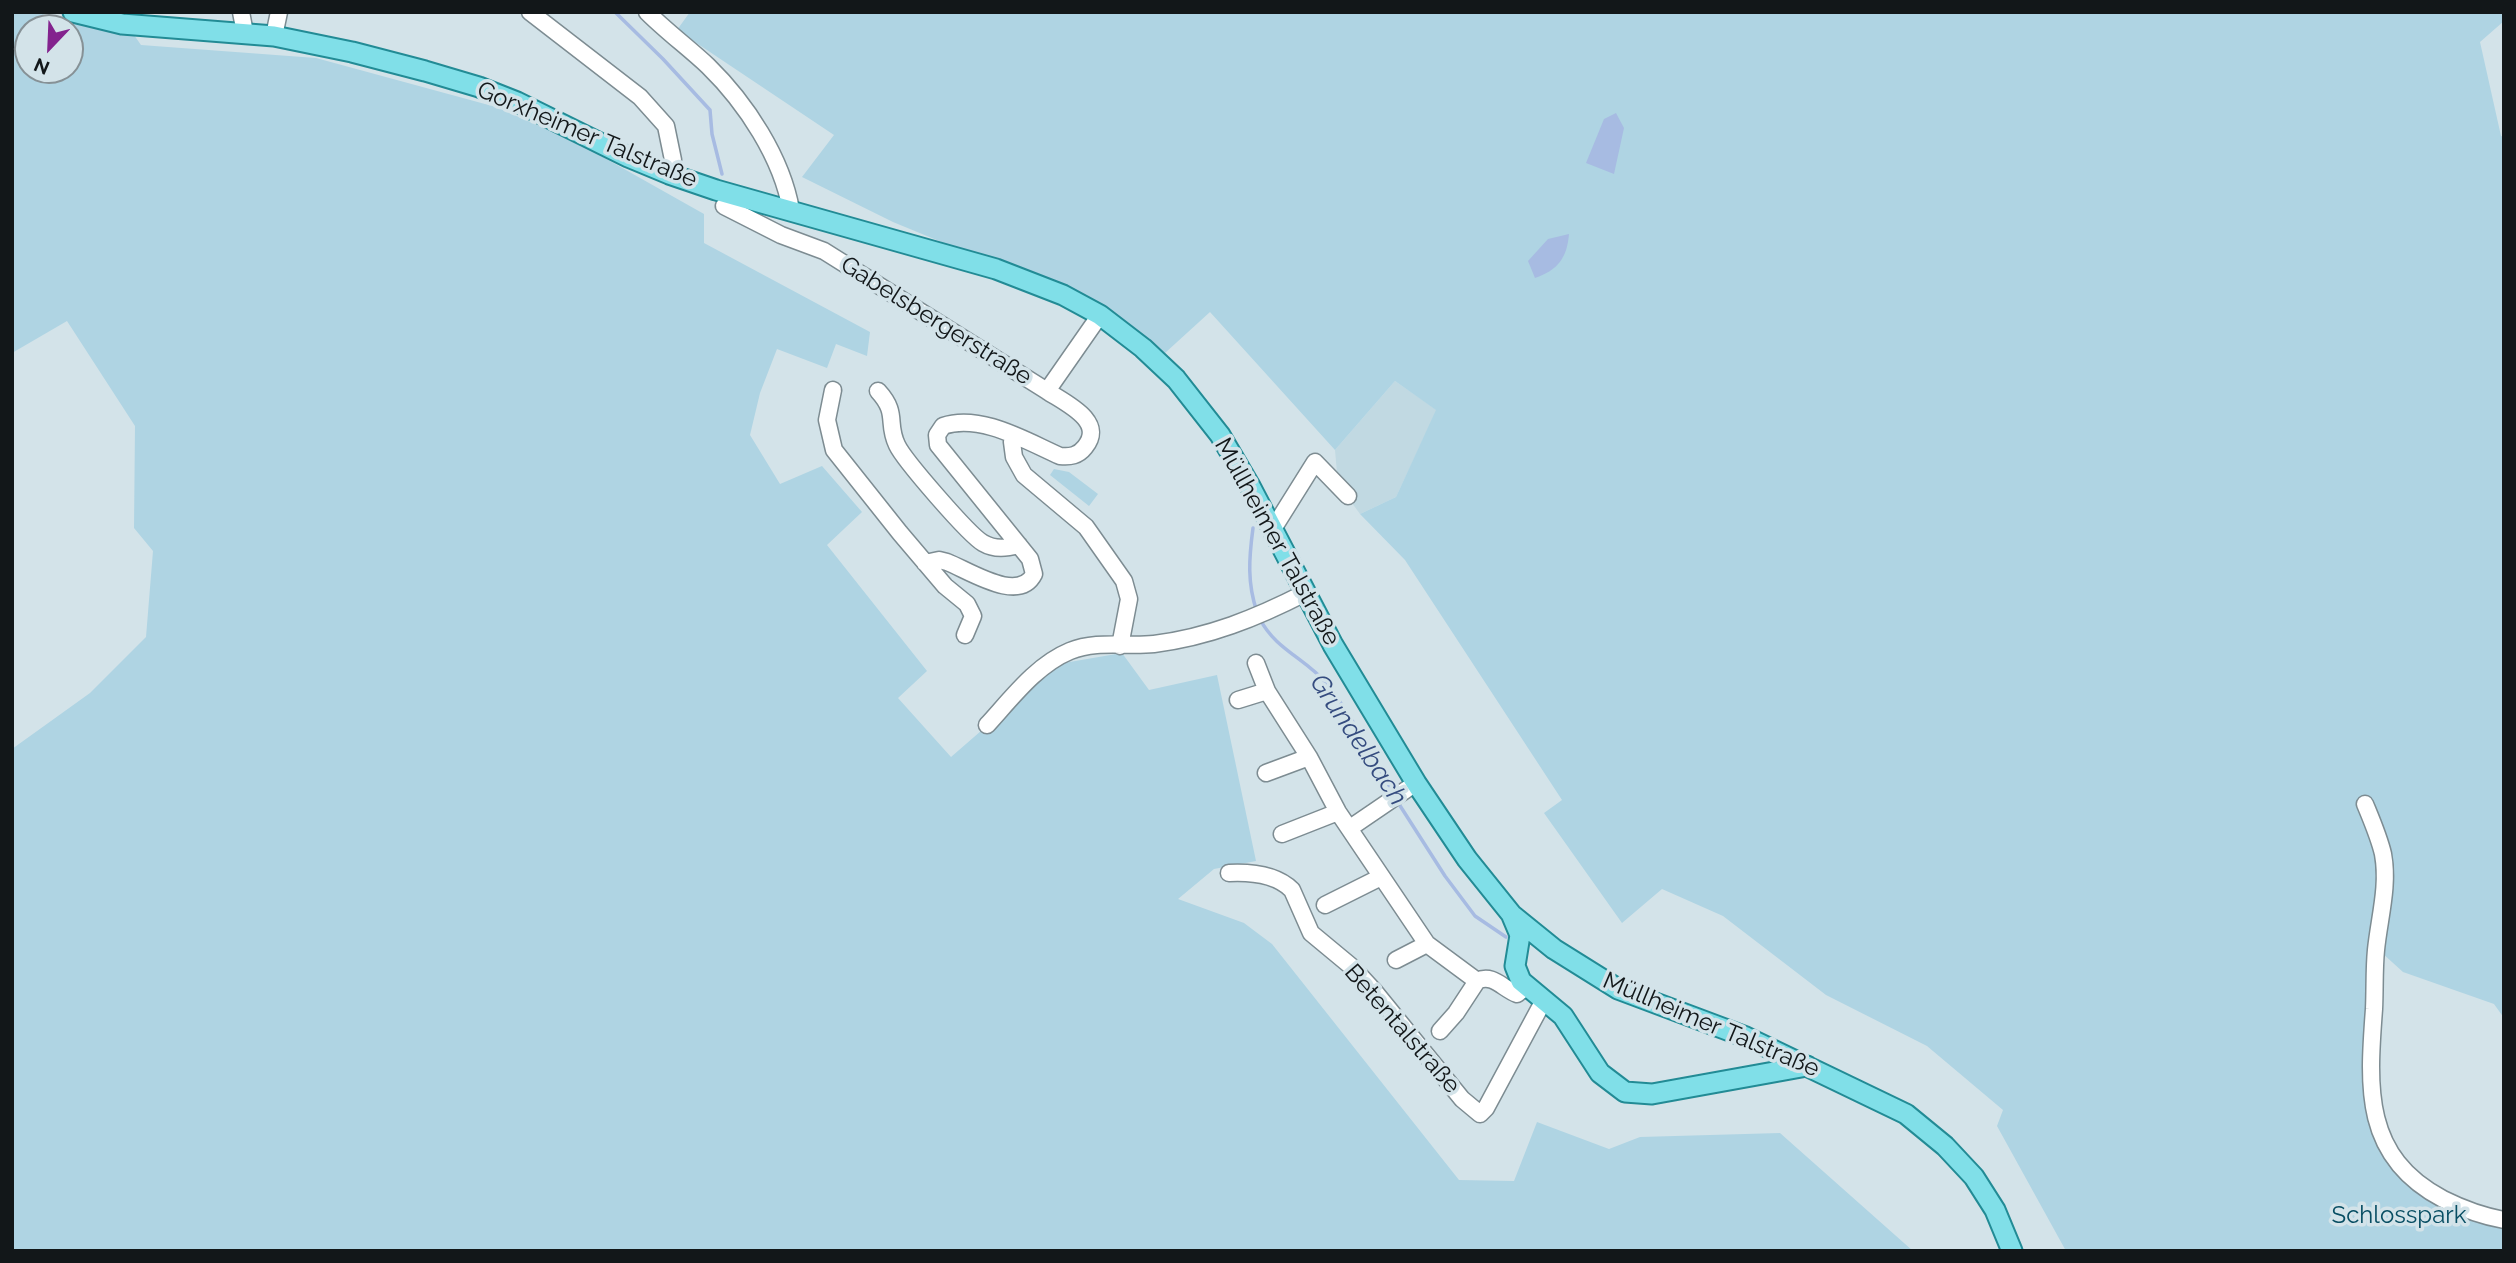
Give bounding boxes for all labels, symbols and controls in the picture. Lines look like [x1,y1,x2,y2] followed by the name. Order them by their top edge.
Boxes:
[14,14,84,84] north arrow
[31,54,53,79] text: N
[473,76,701,194] street label: Gorxheimer Talstraße
[835,250,1037,392] street label: Gabelsbergerstraße
[1208,433,1346,651] street label: Müllheimer Talstraße
[1303,668,1413,812] water label: Grundelbach
[1338,958,1466,1100] street label: Betentalstraße
[1598,966,1824,1084] street label: Müllheimer Talstraße
[2332,1202,2466,1230] park label: Schlosspark

